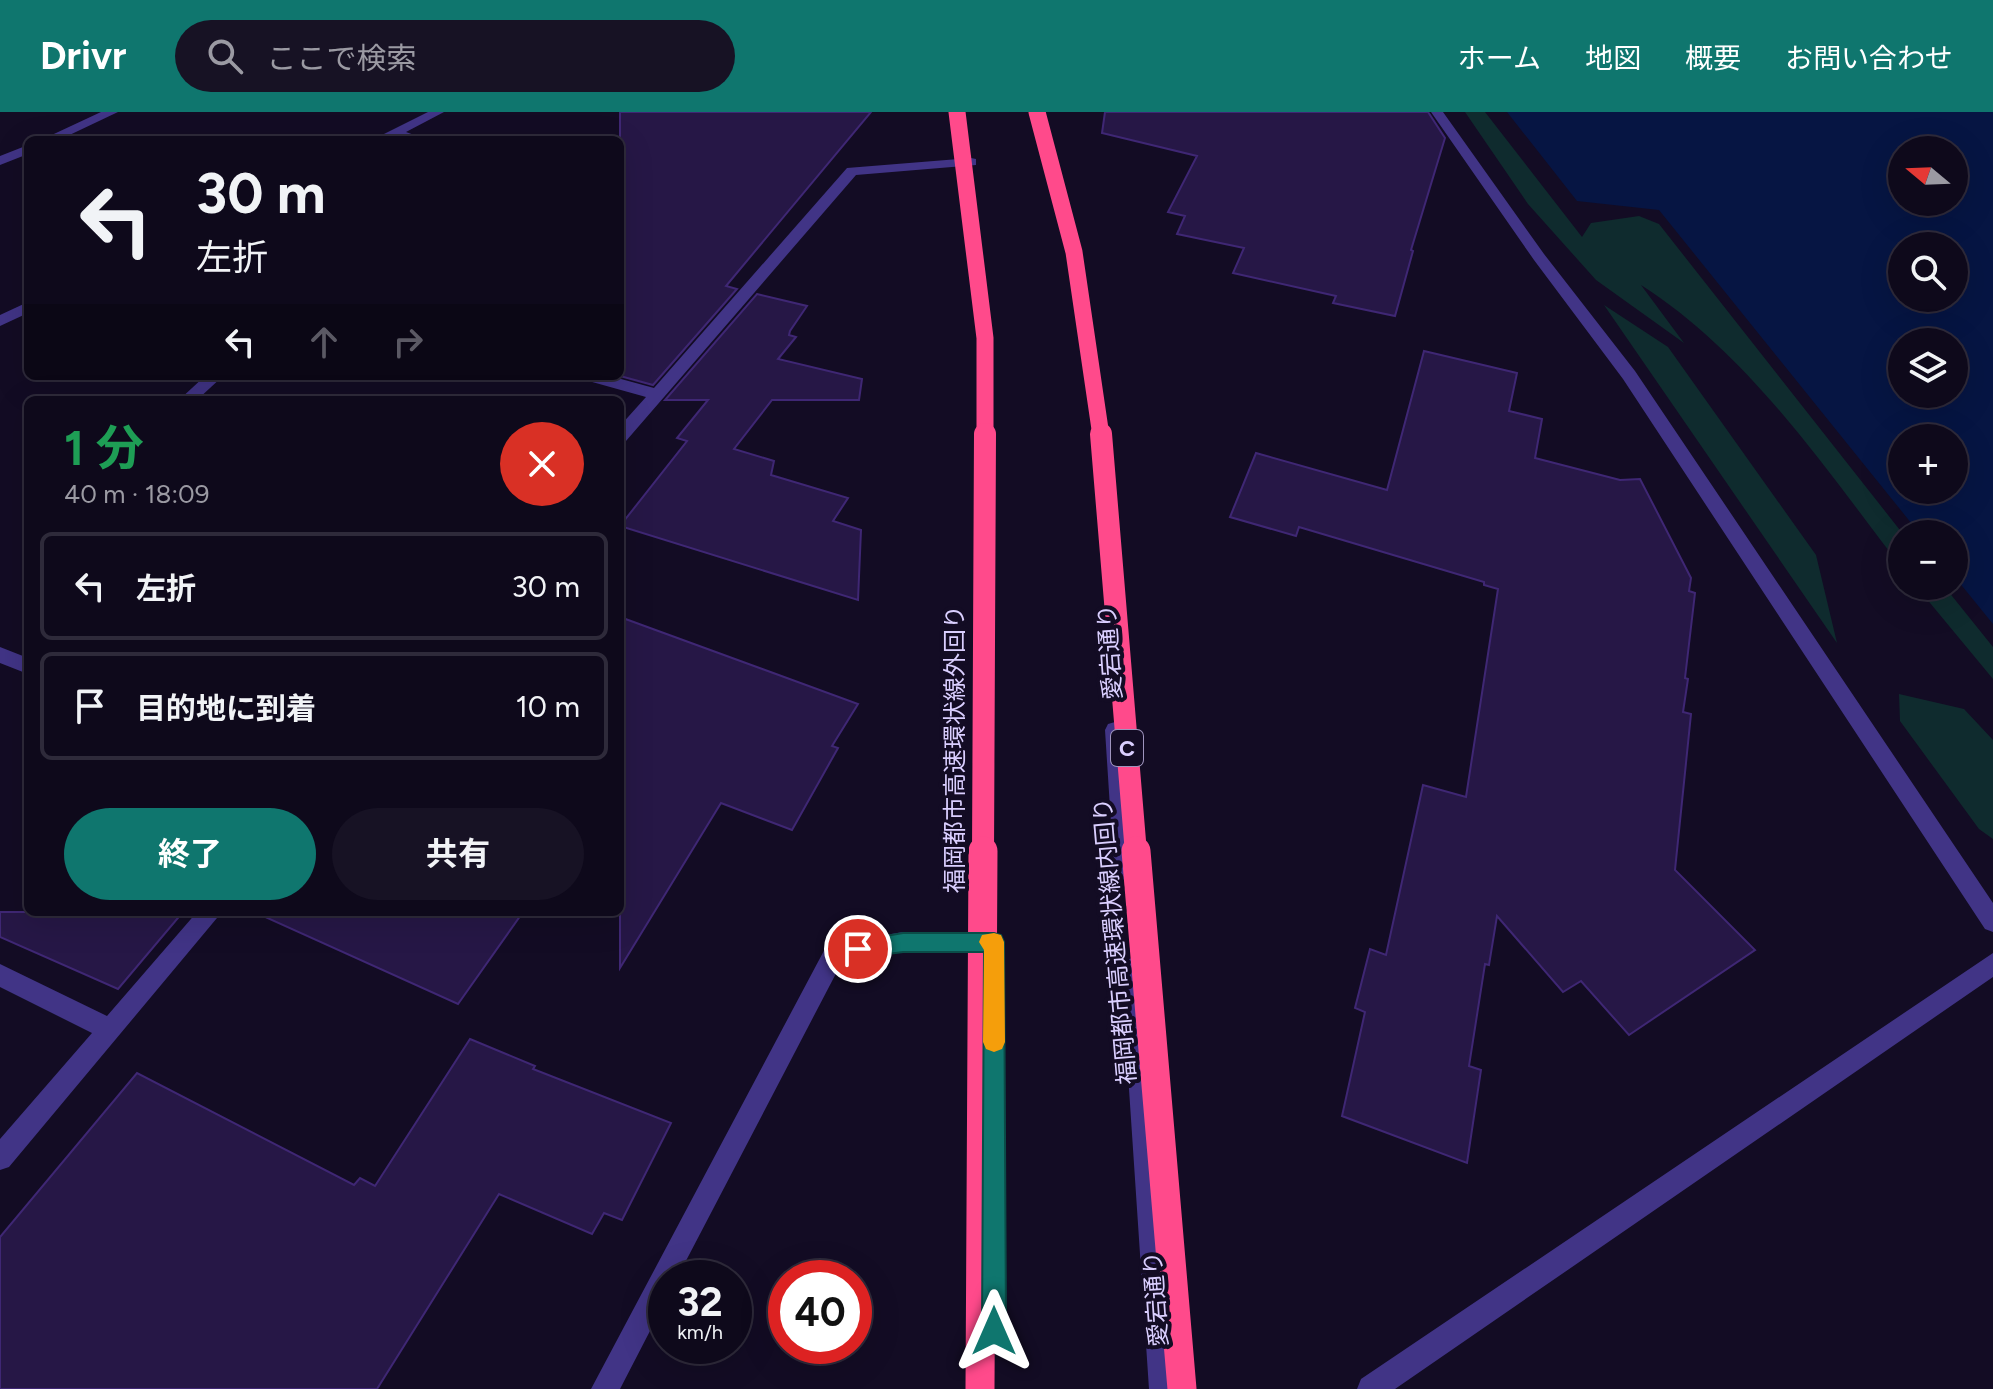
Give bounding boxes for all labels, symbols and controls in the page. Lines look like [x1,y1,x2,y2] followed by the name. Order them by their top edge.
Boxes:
[175,20,735,92] search box
[40,33,127,79] text: Drivr
[203,34,247,78] icon: search
[267,40,417,77] text: ここで検索
[1458,41,1541,75] text: ホーム
[1585,41,1641,75] text: 地図
[1685,41,1741,75] text: 概要
[1785,41,1953,75] text: お問い合わせ
[1888,136,1968,216] north arrow
[1888,136,1968,600] map controls
[196,160,326,227] text: 30 m
[64,168,168,272] icon: left
[1888,232,1968,312] button: search
[196,236,268,279] text: 左折
[218,320,262,364] icon: left
[302,320,346,364] icon: ahead
[386,320,430,364] icon: right
[1888,328,1968,408] button: layers
[64,419,144,477] text: 1 分
[500,422,584,506] button: close
[1888,424,1968,504] button: +
[64,478,209,510] text: 40 m · 18:09
[1888,520,1968,600] button: −
[68,564,112,608] icon: left
[512,568,580,605] text: 30 m
[136,570,196,607] text: 左折
[1092,603,1127,701] street label: 愛宕通り
[940,605,969,893] street label: 福岡都市高速環状線外回り
[68,684,112,728] icon: arrive
[515,688,580,725] text: 10 m
[136,690,316,727] text: 目的地に到着
[1111,730,1143,766] road number: C
[1088,796,1141,1086] street label: 福岡都市高速環状線内回り
[64,808,316,900] button: 終了
[332,808,584,900] button: 共有
[824,915,892,983] pin
[836,927,880,971] icon: arrive
[1138,1250,1173,1348] street label: 愛宕通り
[768,1260,872,1364] speed limit sign: 40
[677,1278,723,1326] text: 32
[952,1289,1036,1373] position arrow
[677,1320,723,1344] text: km/h

